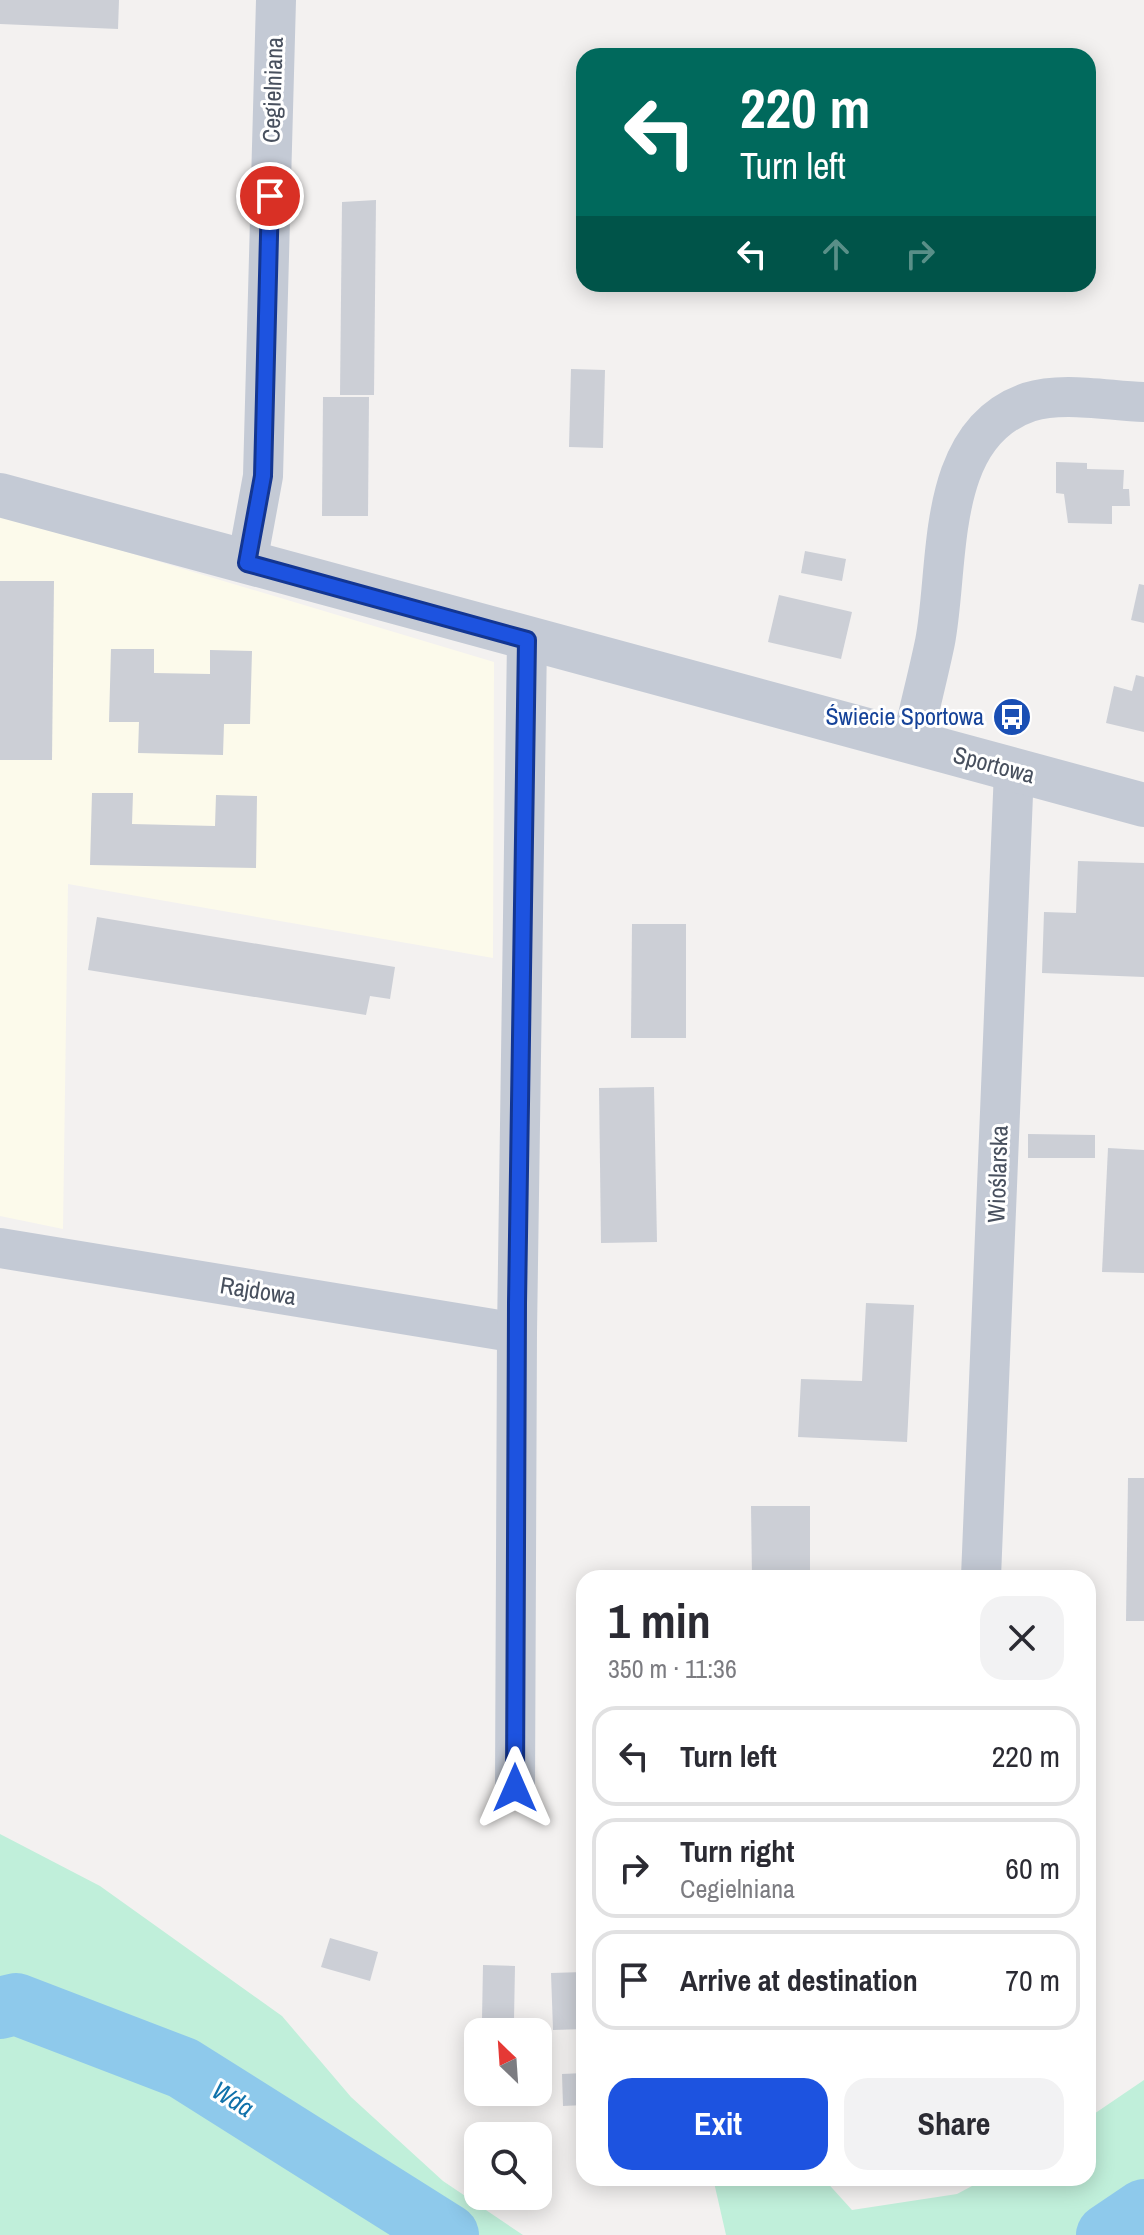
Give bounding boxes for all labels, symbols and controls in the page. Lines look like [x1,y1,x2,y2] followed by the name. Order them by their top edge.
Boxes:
[254,36,290,144] street label: Cegielniana
[740,70,870,145] text: 220 m
[608,80,712,184] icon: left
[740,142,846,190] text: Turn left
[236,162,304,230] pin
[248,174,292,218] icon: arrive
[730,232,774,276] icon: left
[814,232,858,276] icon: ahead
[898,232,942,276] icon: right
[991,696,1033,738] bus stop icon: Świecie Sportowa
[825,700,984,732] place label: Świecie Sportowa
[950,738,1039,790] street label: Sportowa
[979,1125,1015,1223] street label: Wioślarska
[218,1268,299,1312] street label: Rajdowa
[608,1588,711,1653] text: 1 min
[980,1596,1064,1680] button: close
[608,1651,737,1686] text: 350 m · 11:36
[612,1734,656,1778] icon: left
[680,1736,777,1776] text: Turn left
[992,1736,1060,1776] text: 220 m
[473,1746,557,1830] position arrow
[680,1831,794,1871] text: Turn right
[612,1846,656,1890] icon: right
[1005,1848,1060,1888] text: 60 m
[680,1871,795,1906] text: Cegielniana
[612,1958,656,2002] icon: arrive
[680,1960,918,2000] text: Arrive at destination
[1005,1960,1060,2000] text: 70 m
[464,2018,552,2106] north arrow
[464,2018,552,2210] map controls
[206,2072,261,2125] water label: Wda
[608,2078,828,2170] button: Exit
[844,2078,1064,2170] button: Share
[464,2122,552,2210] button: search

